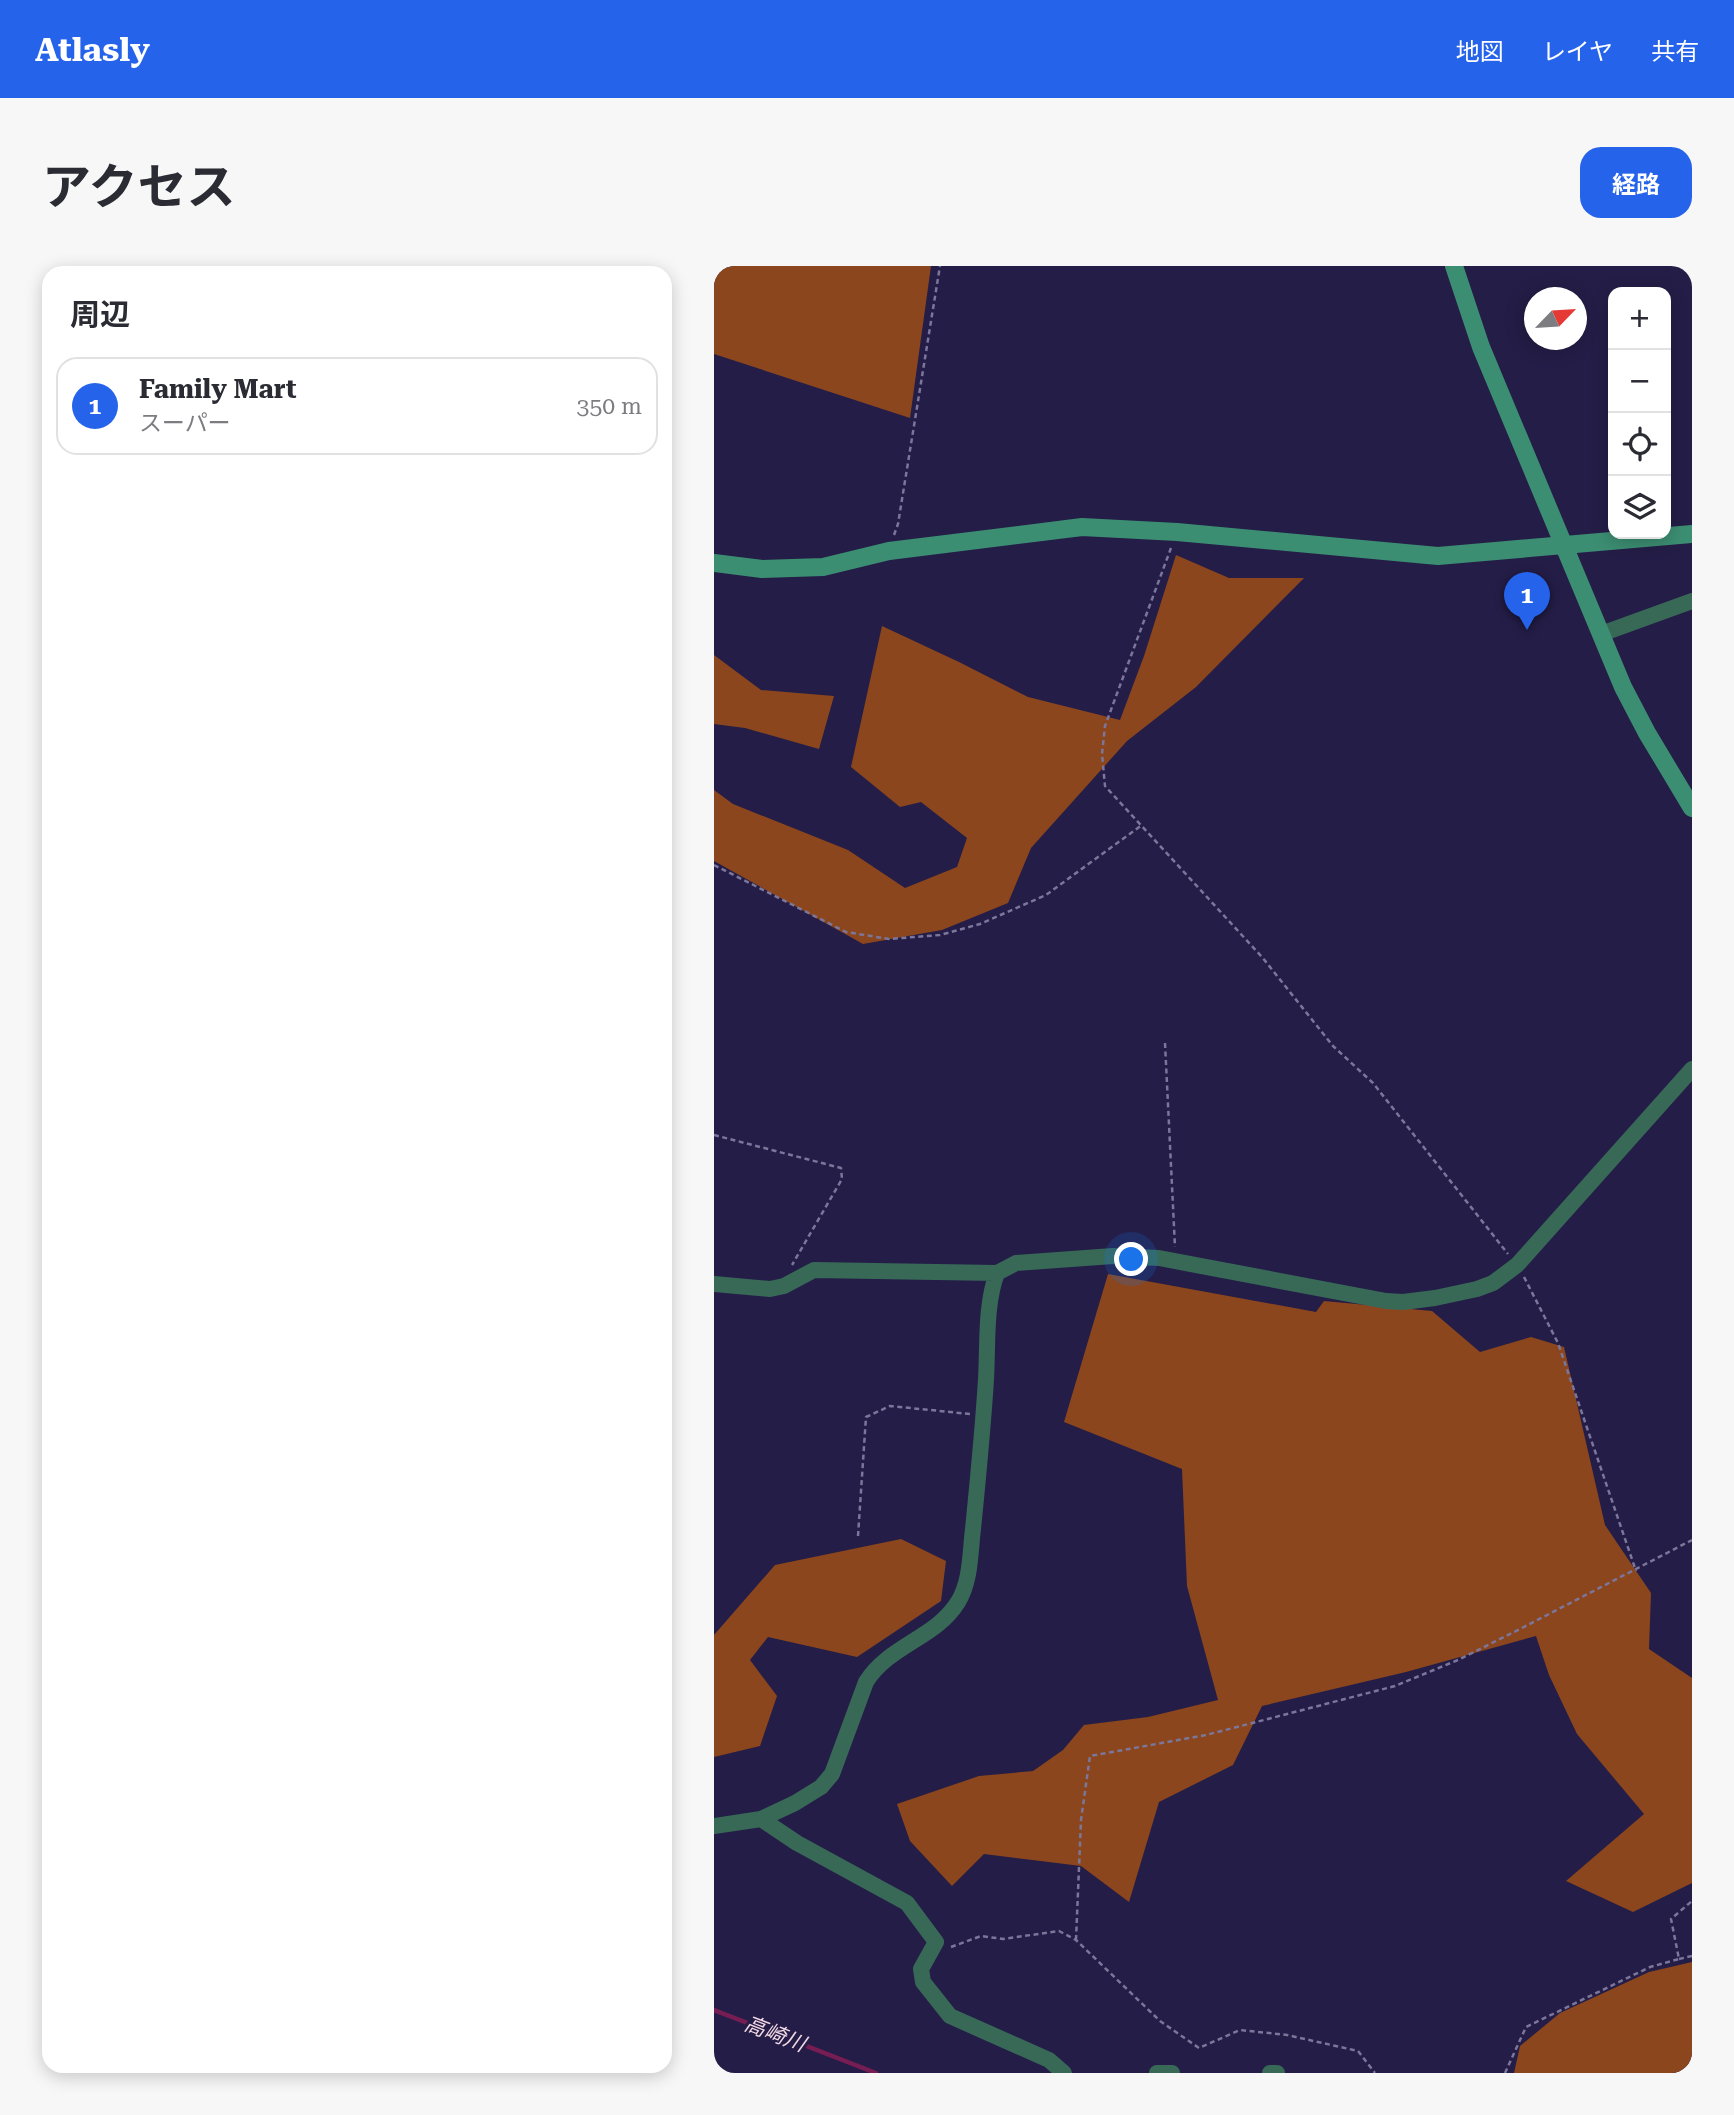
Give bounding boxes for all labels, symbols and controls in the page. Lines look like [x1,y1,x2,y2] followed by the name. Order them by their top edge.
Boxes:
[35,30,150,69] text: Atlasly
[1456,38,1504,66] text: 地図
[1542,38,1613,66] text: レイヤ
[1651,38,1699,66] text: 共有
[1580,147,1692,218] button: 経路
[42,159,236,216] text: アクセス
[1524,287,1587,350] north arrow
[1608,287,1671,539] map controls
[1608,287,1671,350] button: +
[70,297,130,332] text: 周辺
[1608,350,1671,413] button: −
[139,374,297,404] text: Family Mart
[89,393,101,420] text: 1
[577,393,642,420] text: 350 m
[139,410,231,437] text: スーパー
[1608,413,1671,476] button: locate
[1608,476,1671,539] button: layers
[1504,572,1550,630] pin: 1
[1114,1242,1148,1276] your location
[741,2012,811,2057] water label: 高崎川

